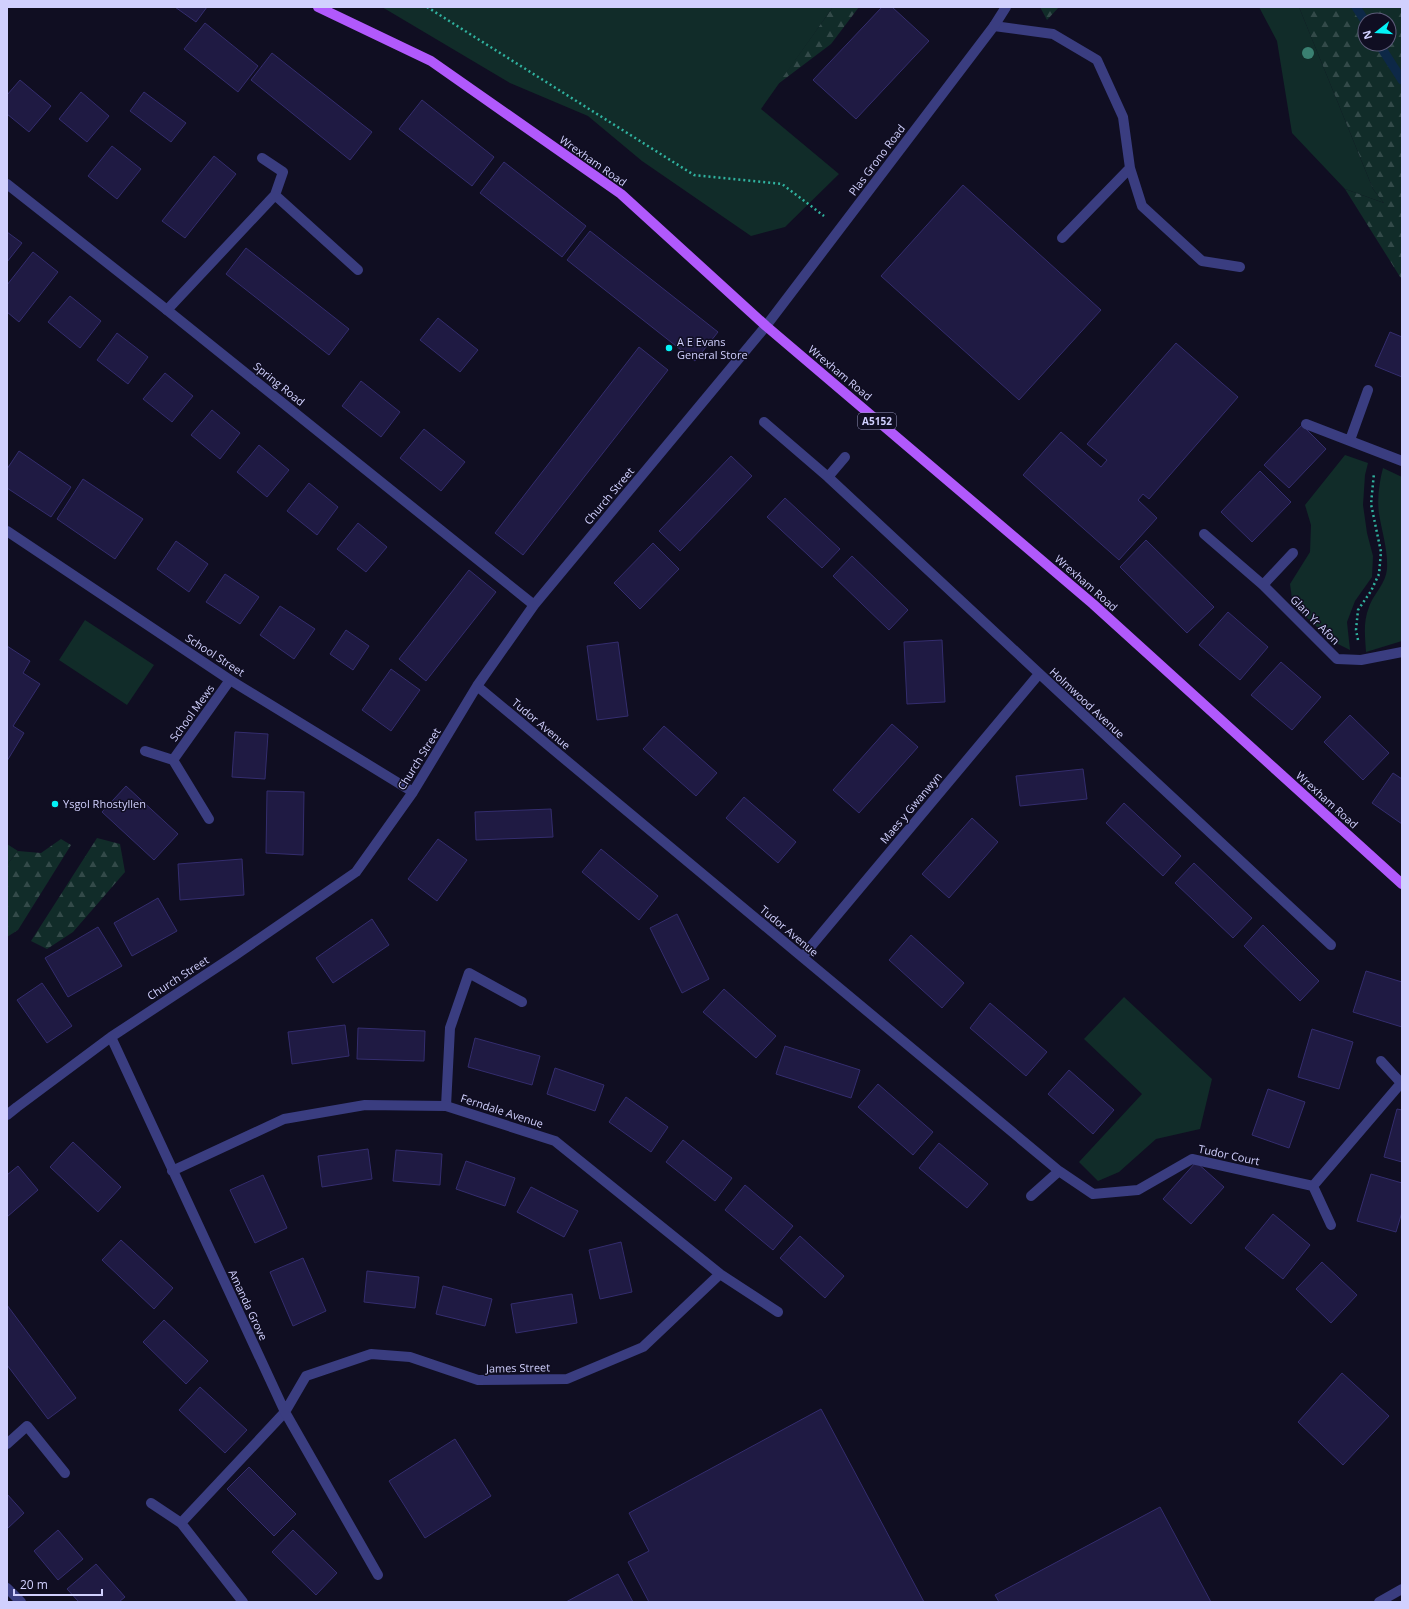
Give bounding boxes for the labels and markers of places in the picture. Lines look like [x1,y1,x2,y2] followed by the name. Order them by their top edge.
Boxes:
[677,334,748,362] place label: A E Evans General Store
[664,343,674,353] marker: A E Evans General Store
[63,796,146,811] place label: Ysgol Rhostyllen
[50,799,60,809] marker: Ysgol Rhostyllen

